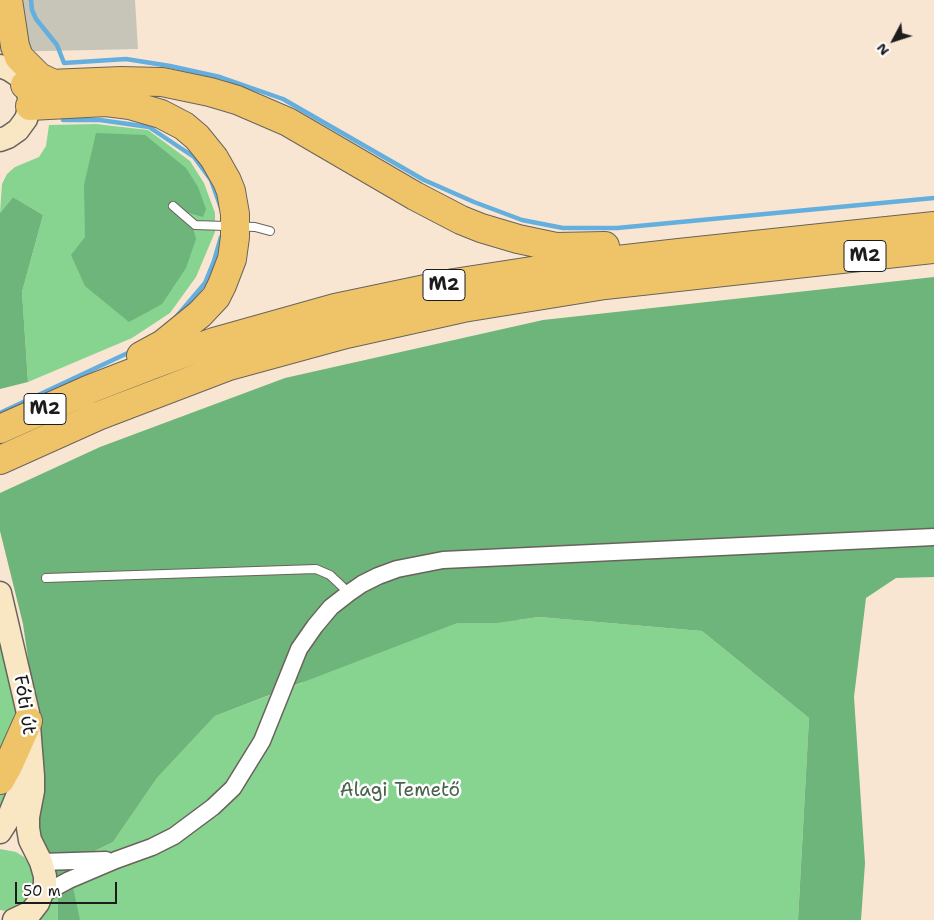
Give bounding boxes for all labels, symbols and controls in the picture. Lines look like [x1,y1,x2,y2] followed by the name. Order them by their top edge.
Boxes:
[869,15,919,65] north arrow
[872,40,893,60] text: N
[844,240,886,272] road number: M2
[423,270,465,300] road number: M2
[24,394,66,424] road number: M2
[8,673,40,737] street label: Fóti út
[340,780,460,802] park label: Alagi Temető
[18,872,120,904] scale bar
[23,881,61,901] text: 50 m

